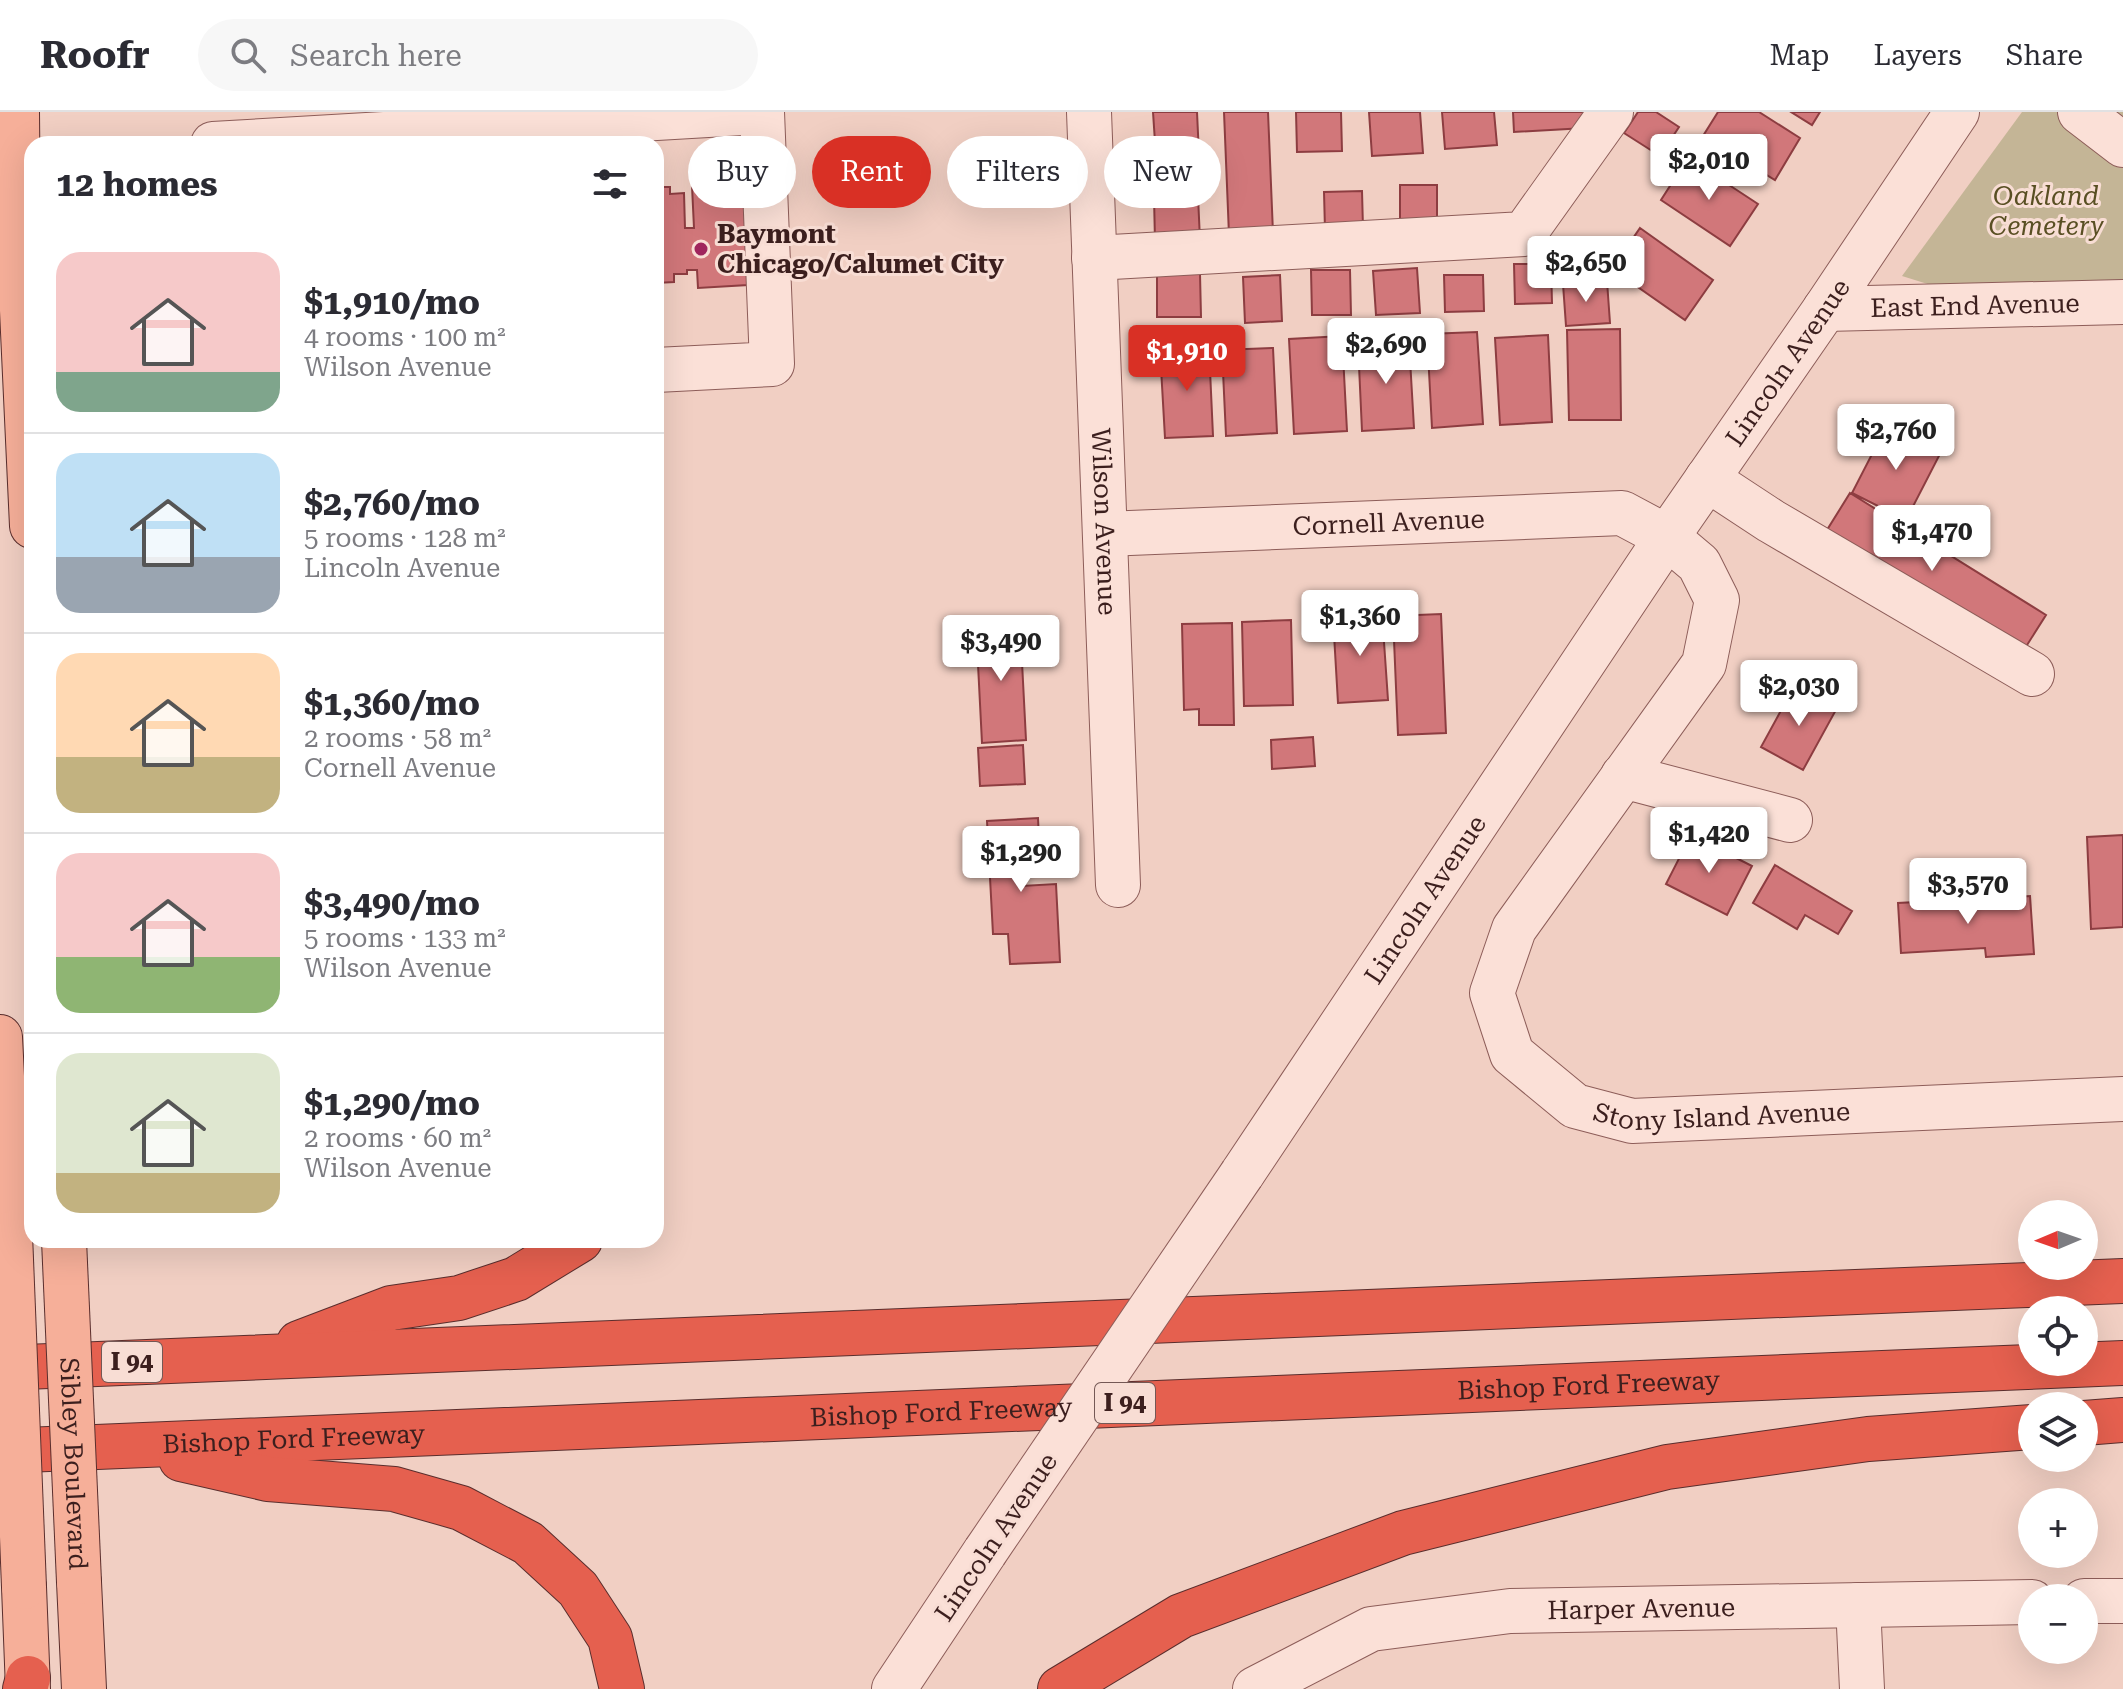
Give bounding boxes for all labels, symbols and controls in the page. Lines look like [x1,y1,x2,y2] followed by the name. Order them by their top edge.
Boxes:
[198,19,758,91] search box
[40,33,150,77] text: Roofr
[226,33,270,77] icon: search
[290,38,462,73] text: Search here
[1770,39,1829,72] text: Map
[1873,39,1962,72] text: Layers
[2006,39,2083,72] text: Share
[1644,134,1774,202] pin: $2,010
[688,136,796,208] chip: Buy
[812,136,931,208] chip: Rent
[947,136,1088,208] chip: Filters
[1104,136,1221,208] chip: New
[1668,145,1750,175] text: $2,010
[588,162,632,206] icon: filters
[56,164,218,204] text: 12 homes
[1989,181,2104,241] park label: Oakland Cemetery
[717,219,1004,279] place label: Baymont Chicago/Calumet City
[1521,236,1651,304] pin: $2,650
[692,240,710,258] marker: Baymont Chicago/Calumet City
[1545,247,1627,277] text: $2,650
[1720,273,1856,452] street label: Lincoln Avenue
[304,282,480,322] text: $1,910/mo
[120,284,216,380] icon: home
[1870,288,2080,323] street label: East End Avenue
[1321,318,1451,386] pin: $2,690
[304,322,506,352] text: 4 rooms · 100 m²
[1122,325,1252,393] pin: $1,910
[1345,329,1427,359] text: $2,690
[1146,336,1228,366] text: $1,910
[304,352,491,382] text: Wilson Avenue
[1831,404,1961,472] pin: $2,760
[1855,415,1937,445] text: $2,760
[1086,427,1123,616] street label: Wilson Avenue
[304,483,480,523] text: $2,760/mo
[120,485,216,581] icon: home
[1292,504,1485,541] street label: Cornell Avenue
[1867,505,1997,573] pin: $1,470
[1891,516,1973,546] text: $1,470
[304,523,506,553] text: 5 rooms · 128 m²
[304,553,500,583] text: Lincoln Avenue
[1295,590,1425,658] pin: $1,360
[1319,601,1401,631] text: $1,360
[936,615,1066,683] pin: $3,490
[960,626,1042,656] text: $3,490
[1734,660,1864,728] pin: $2,030
[1758,671,1840,701] text: $2,030
[304,683,480,723] text: $1,360/mo
[120,685,216,781] icon: home
[304,723,491,753] text: 2 rooms · 58 m²
[304,753,496,783] text: Cornell Avenue
[1644,807,1774,875] pin: $1,420
[1358,809,1492,989] street label: Lincoln Avenue
[1668,818,1750,848] text: $1,420
[956,826,1086,894] pin: $1,290
[980,837,1062,867] text: $1,290
[1903,858,2033,926] pin: $3,570
[1927,869,2009,899] text: $3,570
[304,883,480,923] text: $3,490/mo
[120,885,216,981] icon: home
[304,923,506,953] text: 5 rooms · 133 m²
[304,953,491,983] text: Wilson Avenue
[304,1083,480,1123] text: $1,290/mo
[120,1085,216,1181] icon: home
[1590,1096,1851,1136] street label: Stony Island Avenue
[304,1123,491,1153] text: 2 rooms · 60 m²
[304,1153,491,1183] text: Wilson Avenue
[2018,1200,2098,1280] north arrow
[2018,1200,2098,1664] map controls
[2018,1296,2098,1376] button: locate
[102,1342,162,1382] road number: I 94
[54,1357,93,1571] street label: Sibley Boulevard
[1457,1365,1721,1406] street label: Bishop Ford Freeway
[1095,1383,1155,1423] road number: I 94
[809,1392,1074,1432] street label: Bishop Ford Freeway
[2018,1392,2098,1472] button: layers
[162,1418,426,1459] street label: Bishop Ford Freeway
[929,1447,1063,1627] street label: Lincoln Avenue
[2018,1488,2098,1568] button: +
[2018,1584,2098,1664] button: −
[1547,1592,1735,1625] street label: Harper Avenue

